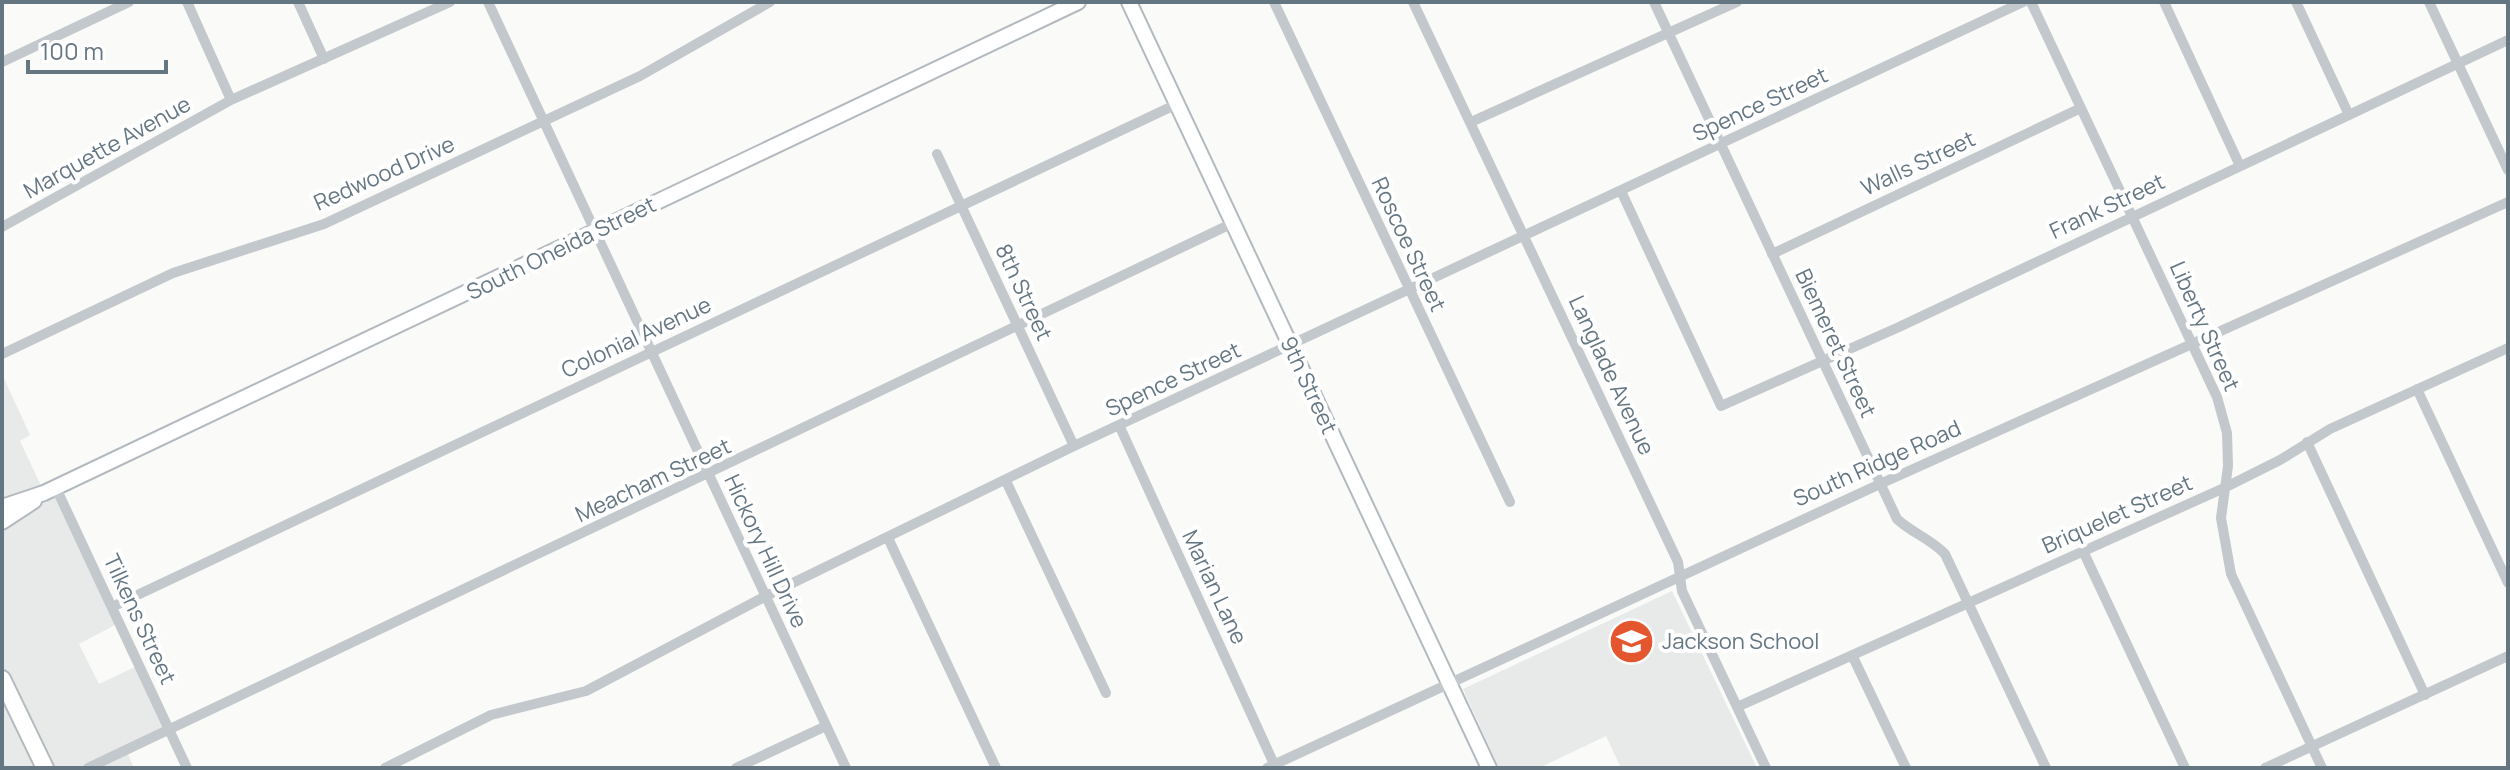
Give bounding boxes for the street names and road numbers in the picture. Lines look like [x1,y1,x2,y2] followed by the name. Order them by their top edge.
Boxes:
[1688,60,1833,148] street label: Spence Street
[18,89,196,205] street label: Marquette Avenue
[1856,123,1980,203] street label: Walls Street
[309,129,459,217] street label: Redwood Drive
[2045,166,2170,246] street label: Frank Street
[1365,172,1453,316] street label: Roscoe Street
[461,189,661,307] street label: South Oneida Street
[988,239,1060,345] street label: 8th Street
[2163,256,2247,396] street label: Liberty Street
[1788,264,1884,422] street label: Biemeret Street
[556,289,716,385] street label: Colonial Avenue
[1562,290,1662,460] street label: Langlade Avenue
[1273,331,1345,439] street label: 9th Street
[1101,335,1246,423] street label: Spence Street
[1789,413,1965,513] street label: South Ridge Road
[570,431,736,529] street label: Meacham Street
[2037,467,2197,561] street label: Briquelet Street
[717,469,815,633] street label: Hickory Hill Drive
[1175,525,1255,649] street label: Marian Lane
[97,549,183,689] street label: Tilkens Street

